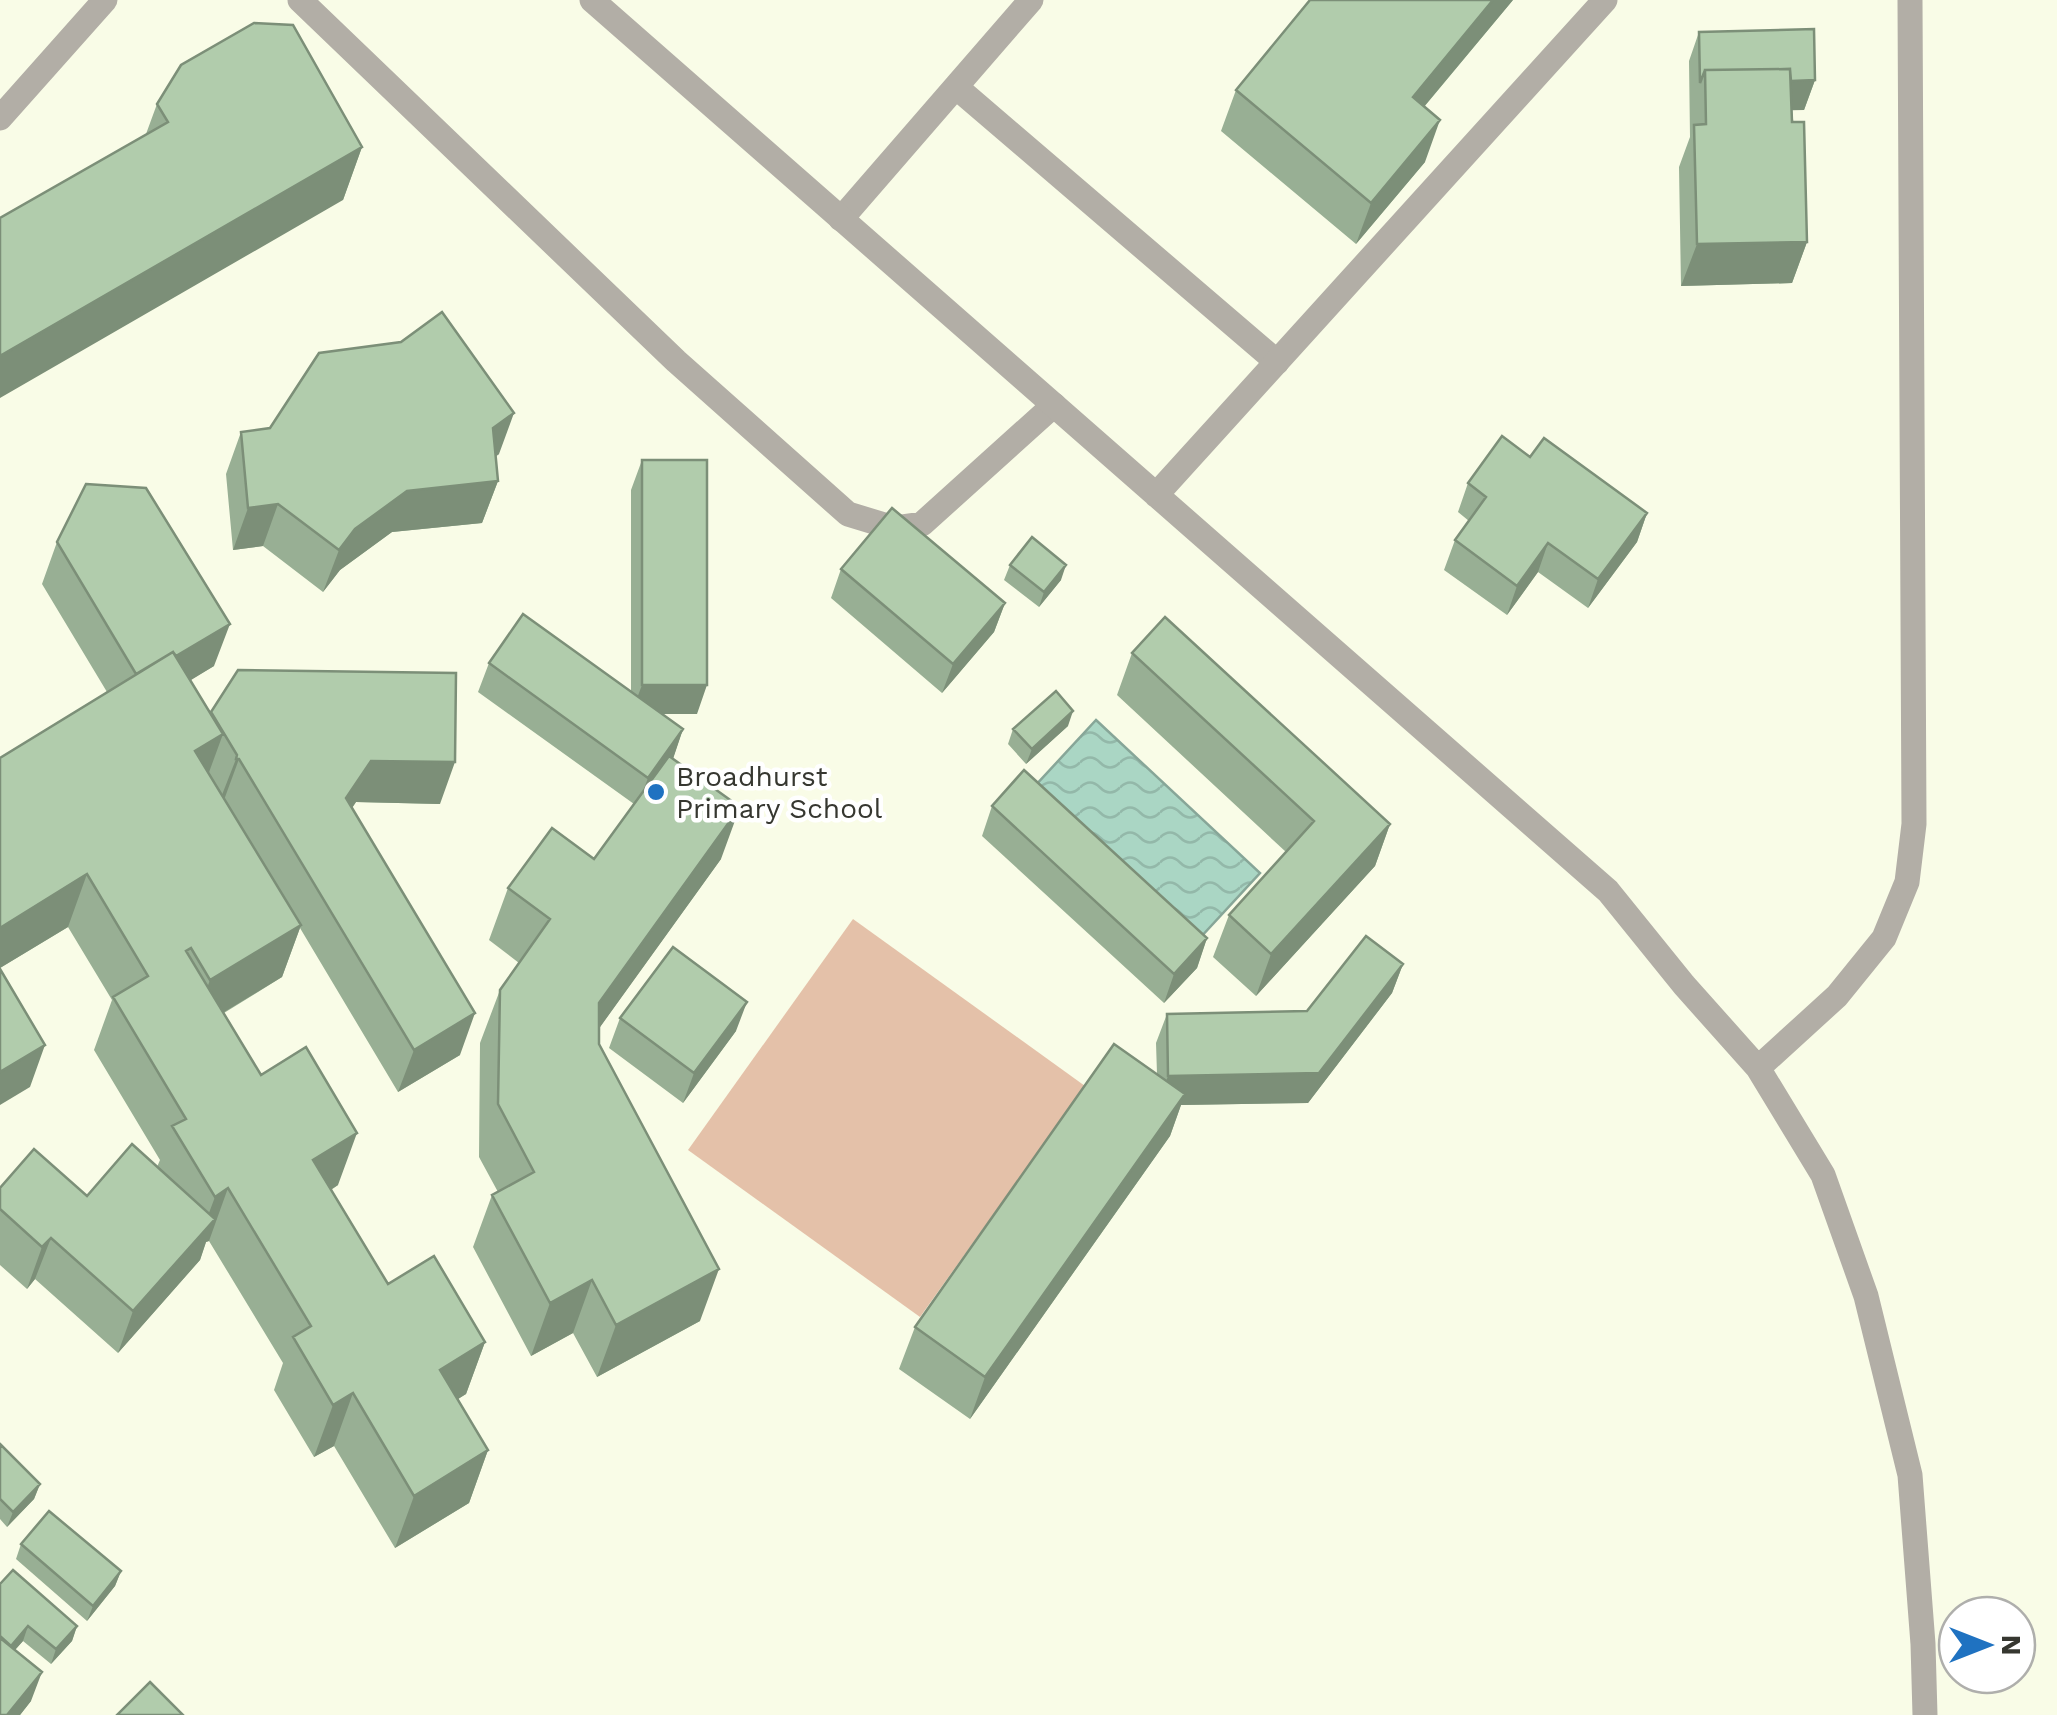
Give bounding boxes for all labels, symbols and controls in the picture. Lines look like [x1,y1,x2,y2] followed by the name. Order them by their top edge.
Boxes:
[676,760,883,825] place label: Broadhurst Primary School
[645,781,667,803] marker: Broadhurst Primary School
[1937,1595,2037,1695] north arrow
[1995,1635,2028,1655] text: N

